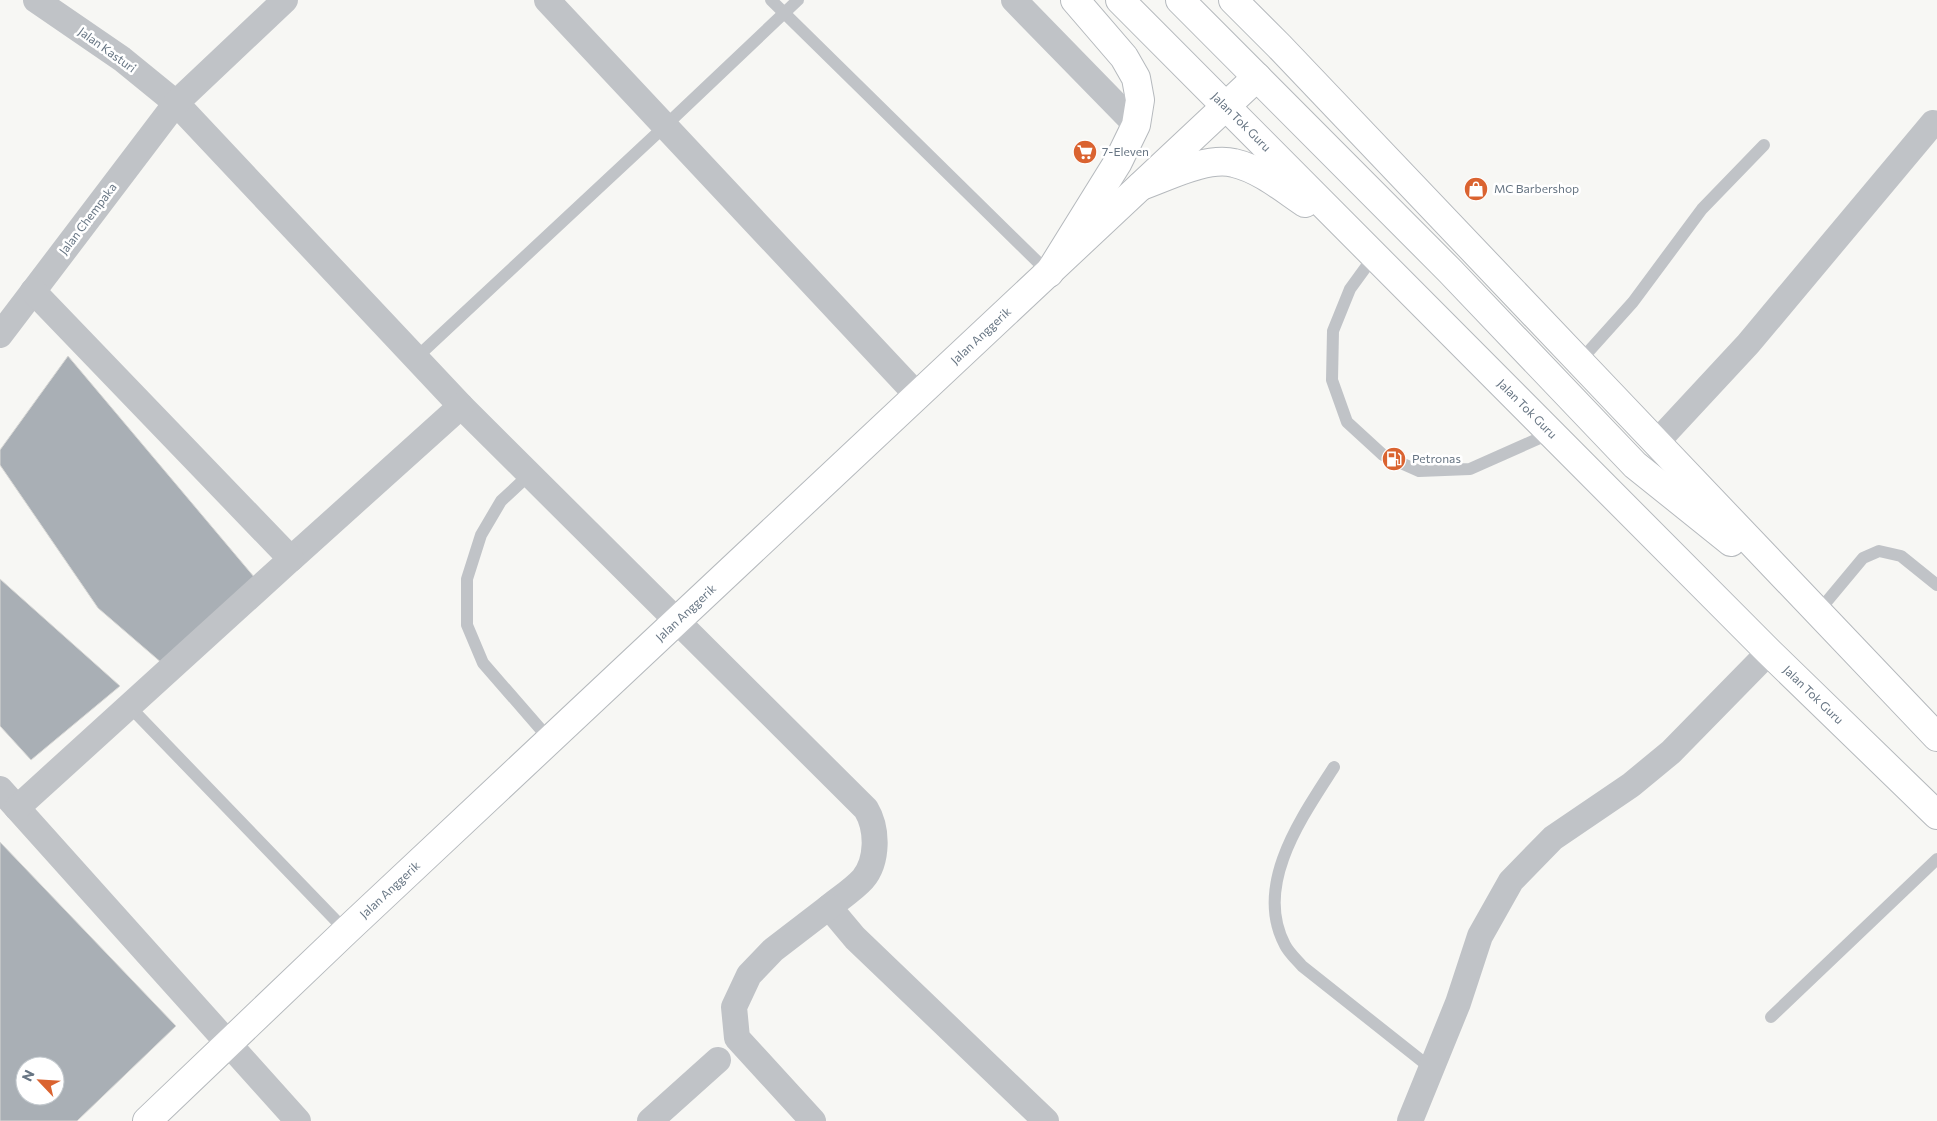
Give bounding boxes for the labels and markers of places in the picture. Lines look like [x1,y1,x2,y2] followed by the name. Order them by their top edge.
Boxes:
[1072,139,1098,165] supermarket icon: 7-Eleven
[1102,144,1149,158] place label: 7-Eleven
[1463,176,1489,202] shop icon: MC Barbershop
[1494,181,1579,195] place label: MC Barbershop
[1381,446,1407,472] fuel station icon: Petronas
[1412,451,1461,465] place label: Petronas

